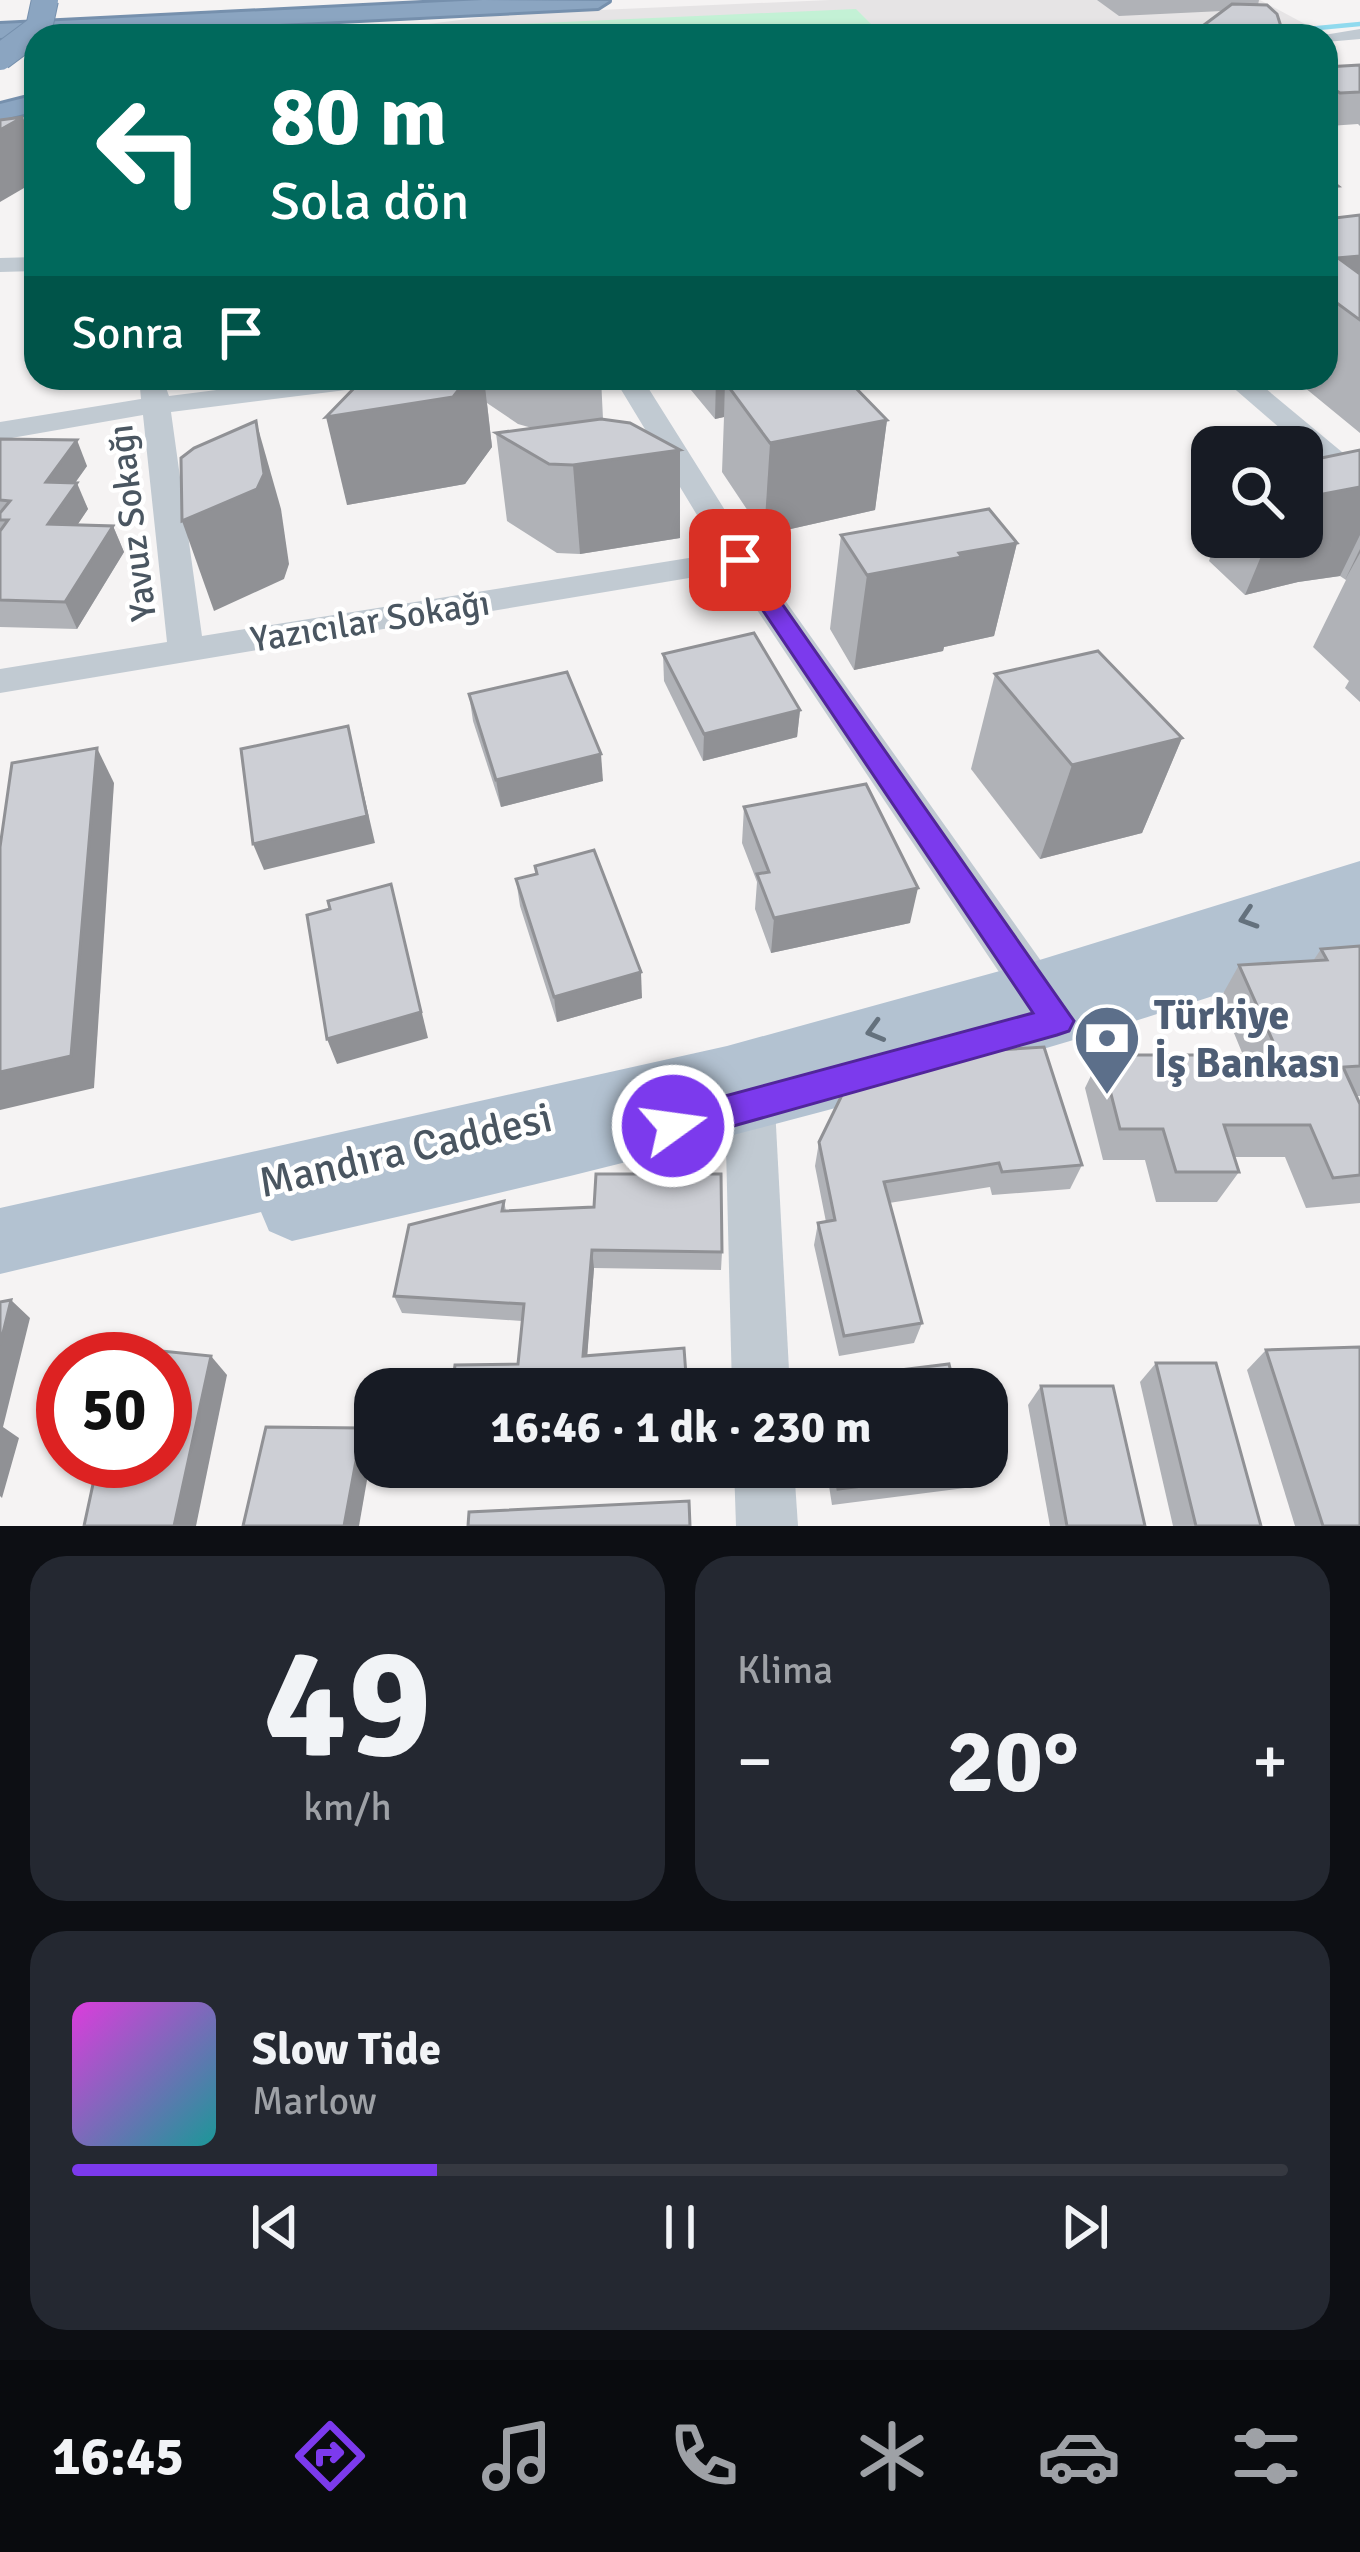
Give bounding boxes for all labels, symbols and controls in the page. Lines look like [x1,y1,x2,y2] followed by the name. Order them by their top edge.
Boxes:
[270,65,447,169] text: 80 m
[72,72,228,228] icon: left
[270,168,469,235] text: Sola dön
[208,300,274,366] icon: arrive
[72,306,184,361] text: Sonra
[98,422,167,624] street label: Yavuz Sokağı
[1191,426,1323,558] map controls
[1191,426,1323,558] button: search
[689,509,791,611] pin
[707,527,773,593] icon: arrive
[248,580,493,663] street label: Yazıcılar Sokağı
[1238,903,1259,928] one-way arrow
[1154,990,1340,1089] place label: Türkiye İş Bankası
[1072,1003,1142,1097] bank icon: Türkiye İş Bankası
[865,1016,886,1041] one-way arrow
[610,1063,736,1189] position arrow
[254,1092,557,1209] street label: Mandıra Caddesi
[36,1332,192,1488] speed limit sign: 50
[491,1400,871,1455] text: 16:46 · 1 dk · 230 m
[263,1608,432,1801] text: 49
[737,1646,833,1694] text: Klima
[946,1706,1079,1817] text: 20°
[737,1721,773,1802] text: −
[1252,1721,1288,1802] text: +
[303,1783,392,1831] text: km/h
[252,2022,441,2077] text: Slow Tide
[252,2077,377,2125] text: Marlow
[242,2194,308,2260] icon: previous
[647,2194,713,2260] icon: pause
[1052,2194,1118,2260] icon: next
[288,2414,372,2498] icon: directions
[475,2414,559,2498] icon: music
[662,2414,746,2498] icon: phone
[850,2414,934,2498] icon: climate
[1037,2414,1121,2498] icon: car
[1224,2414,1308,2498] icon: filters
[52,2423,184,2490] text: 16:45

